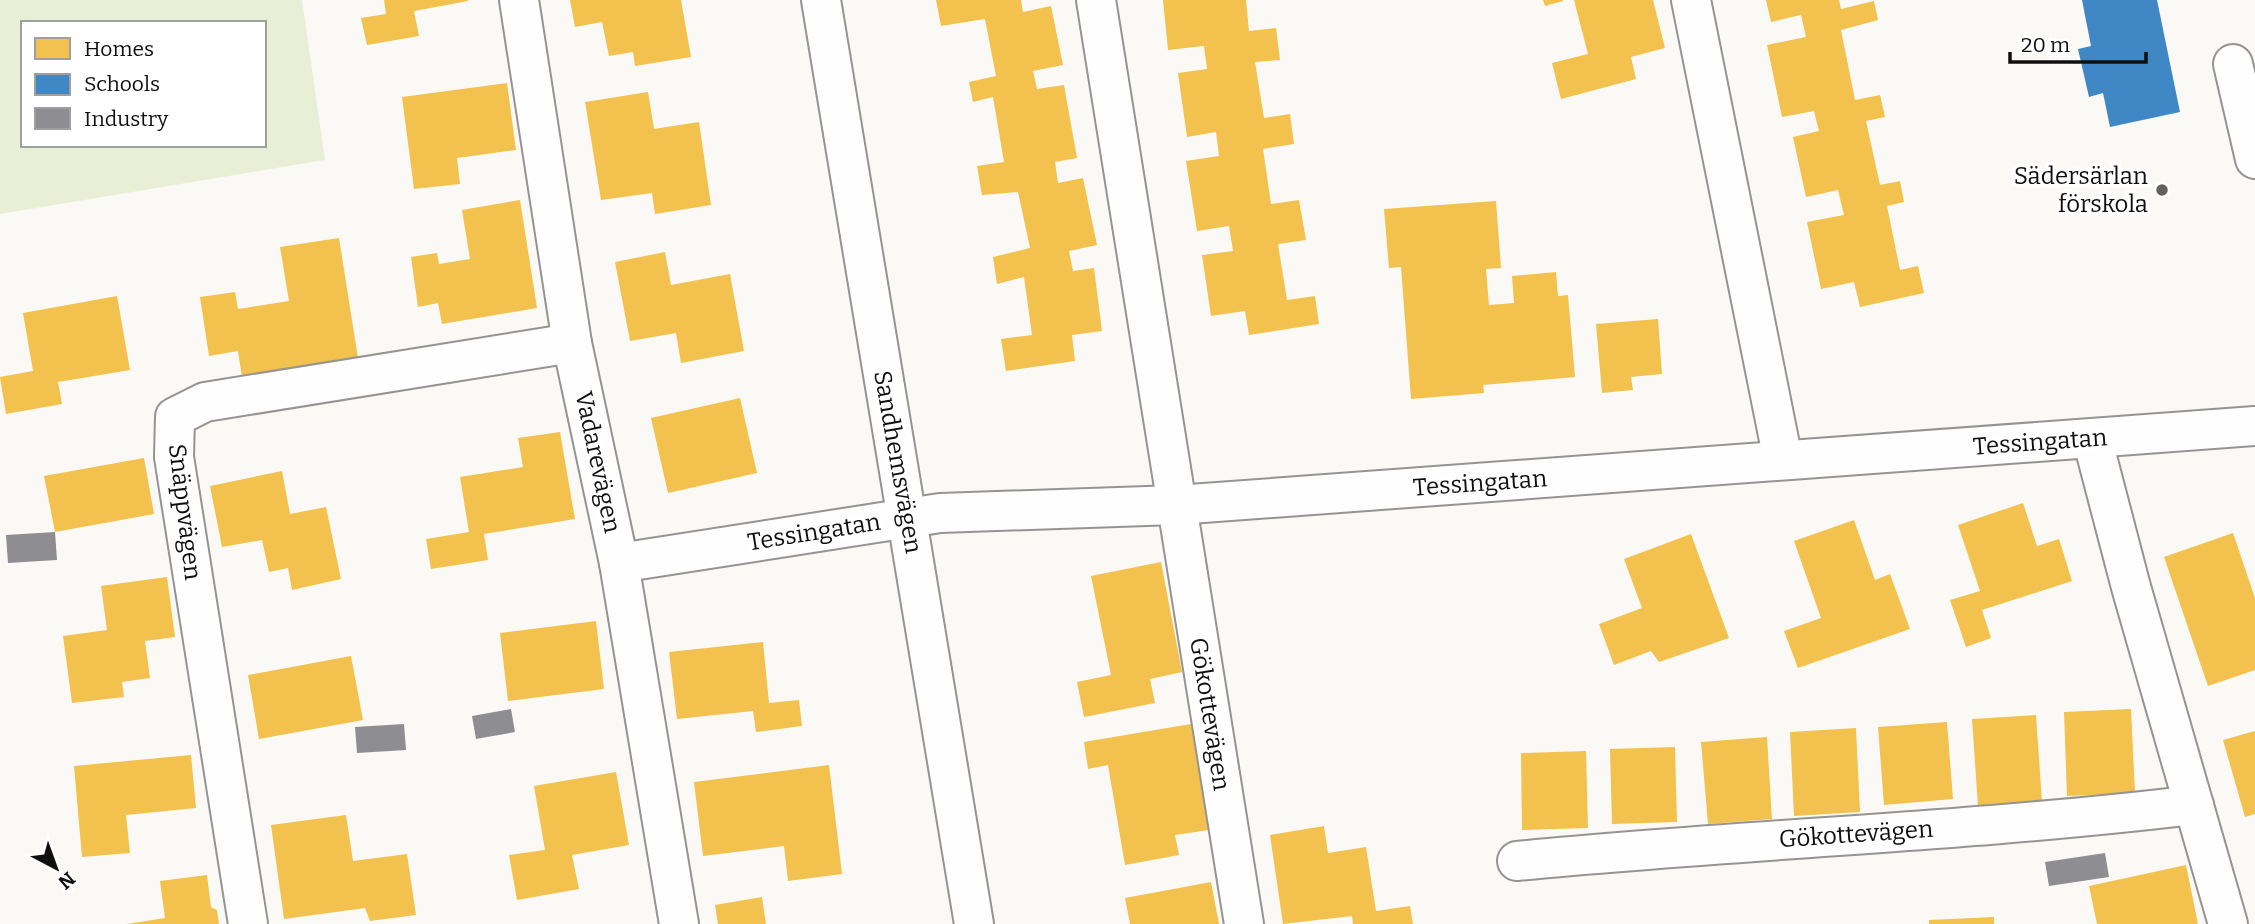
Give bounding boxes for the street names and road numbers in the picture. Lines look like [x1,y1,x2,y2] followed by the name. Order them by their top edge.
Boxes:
[868,368,928,556] street label: Sandhemsvägen
[569,389,627,535] street label: Vadarevägen
[1972,423,2108,461] street label: Tessingatan
[163,442,207,582] street label: Snäppvägen
[1412,464,1548,502] street label: Tessingatan
[745,508,883,556] street label: Tessingatan
[1184,636,1236,792] street label: Gökottevägen
[1778,815,1934,853] street label: Gökottevägen

